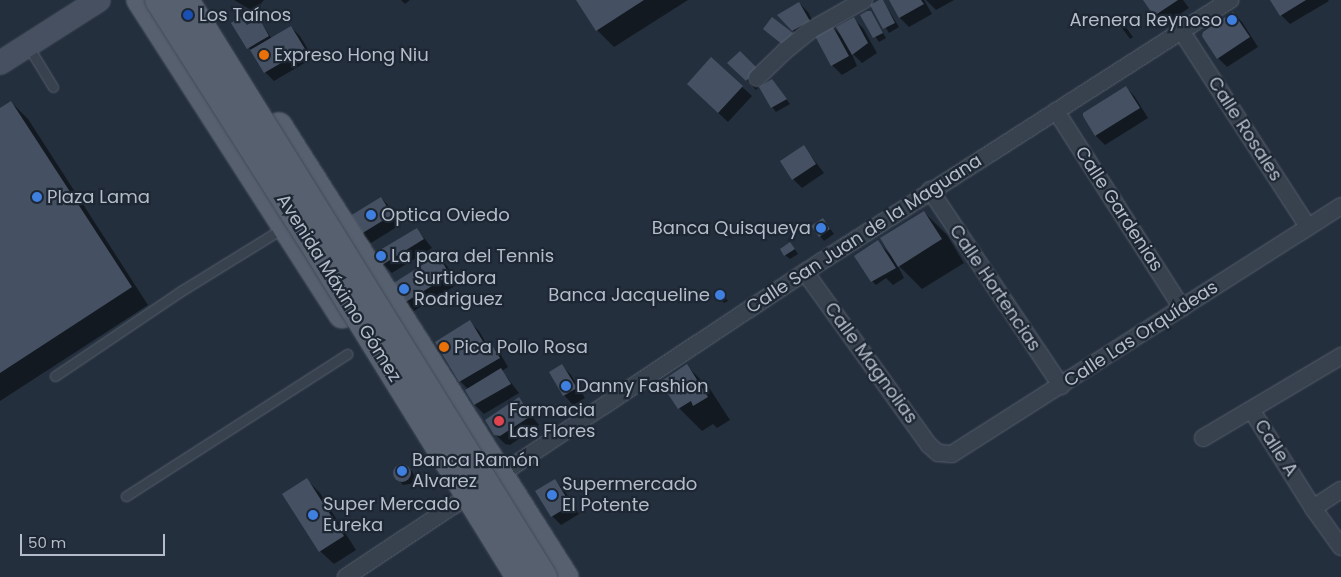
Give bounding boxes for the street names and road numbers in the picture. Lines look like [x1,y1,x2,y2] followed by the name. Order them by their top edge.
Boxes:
[1203,73,1287,185] street label: Calle Rosales
[1071,142,1167,276] street label: Calle Gardenias
[742,150,986,318] street label: Calle San Juan de la Maguana
[272,190,406,386] street label: Avenida Máximo Gómez
[945,221,1045,355] street label: Calle Hortencias
[1060,276,1222,392] street label: Calle Las Orquídeas
[820,298,922,428] street label: Calle Magnolias
[1250,416,1302,480] street label: Calle A

